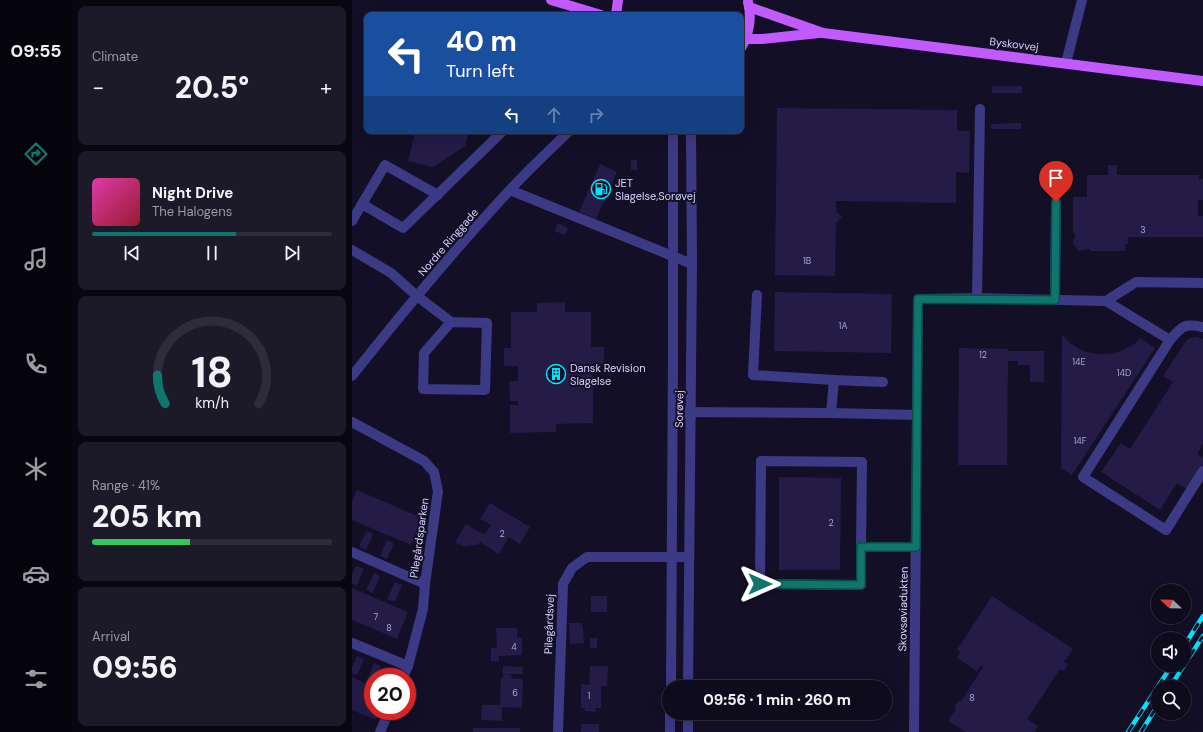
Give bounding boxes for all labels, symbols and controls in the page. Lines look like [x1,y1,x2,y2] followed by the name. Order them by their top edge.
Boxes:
[446,23,517,60] text: 40 m
[380,28,432,80] icon: left
[989,34,1039,54] street label: Byskovvej
[10,39,62,63] text: 09:55
[92,48,138,65] text: Climate
[446,59,515,83] text: Turn left
[175,68,249,107] text: 20.5°
[92,73,104,102] text: −
[320,73,332,102] text: +
[501,104,523,126] icon: left
[543,104,565,126] icon: ahead
[585,104,607,126] icon: right
[22,140,50,168] icon: directions
[1039,161,1073,202] pin
[1045,167,1067,189] icon: arrive
[615,176,696,203] place label: JET Slagelse,Sorøvej
[590,178,612,200] fuel station icon: JET Slagelse,Sorøvej
[152,183,233,203] text: Night Drive
[152,203,232,220] text: The Halogens
[415,205,481,279] street label: Nordre Ringgade
[1140,224,1146,236] house number: 3
[121,242,143,264] icon: previous
[201,242,223,264] icon: pause
[281,242,303,264] icon: next
[22,245,50,273] icon: music
[803,255,811,267] house number: 1B
[839,320,847,332] house number: 1A
[191,346,233,400] text: 18
[979,349,987,361] house number: 12
[22,350,50,378] icon: phone
[1072,356,1086,368] house number: 14E
[570,361,646,388] place label: Dansk Revision Slagelse
[545,363,567,385] building icon: Dansk Revision Slagelse
[1117,367,1131,379] house number: 14D
[672,390,686,428] street label: Sorøvej
[195,394,229,412] text: km/h
[1073,435,1087,447] house number: 14F
[22,455,50,483] icon: climate
[92,477,160,494] text: Range · 41%
[92,497,202,536] text: 205 km
[406,497,432,579] street label: Pilegårdsparken
[828,517,834,529] house number: 2
[499,528,505,540] house number: 2
[22,560,50,588] icon: car
[739,563,781,605] position arrow
[895,566,911,652] street label: Skovsøviadukten
[1151,584,1191,624] north arrow
[1151,584,1191,720] map controls
[541,594,557,654] street label: Pilegårdsvej
[374,611,379,623] house number: 7
[386,622,392,634] house number: 8
[92,628,130,645] text: Arrival
[1151,632,1191,672] button: sound
[511,641,517,653] house number: 4
[92,648,178,687] text: 09:56
[22,665,50,693] icon: filters
[364,668,416,720] speed limit sign: 20
[1151,680,1191,720] button: search
[512,687,518,699] house number: 6
[588,690,591,702] house number: 1
[703,690,851,710] text: 09:56 · 1 min · 260 m
[969,692,975,704] house number: 8

